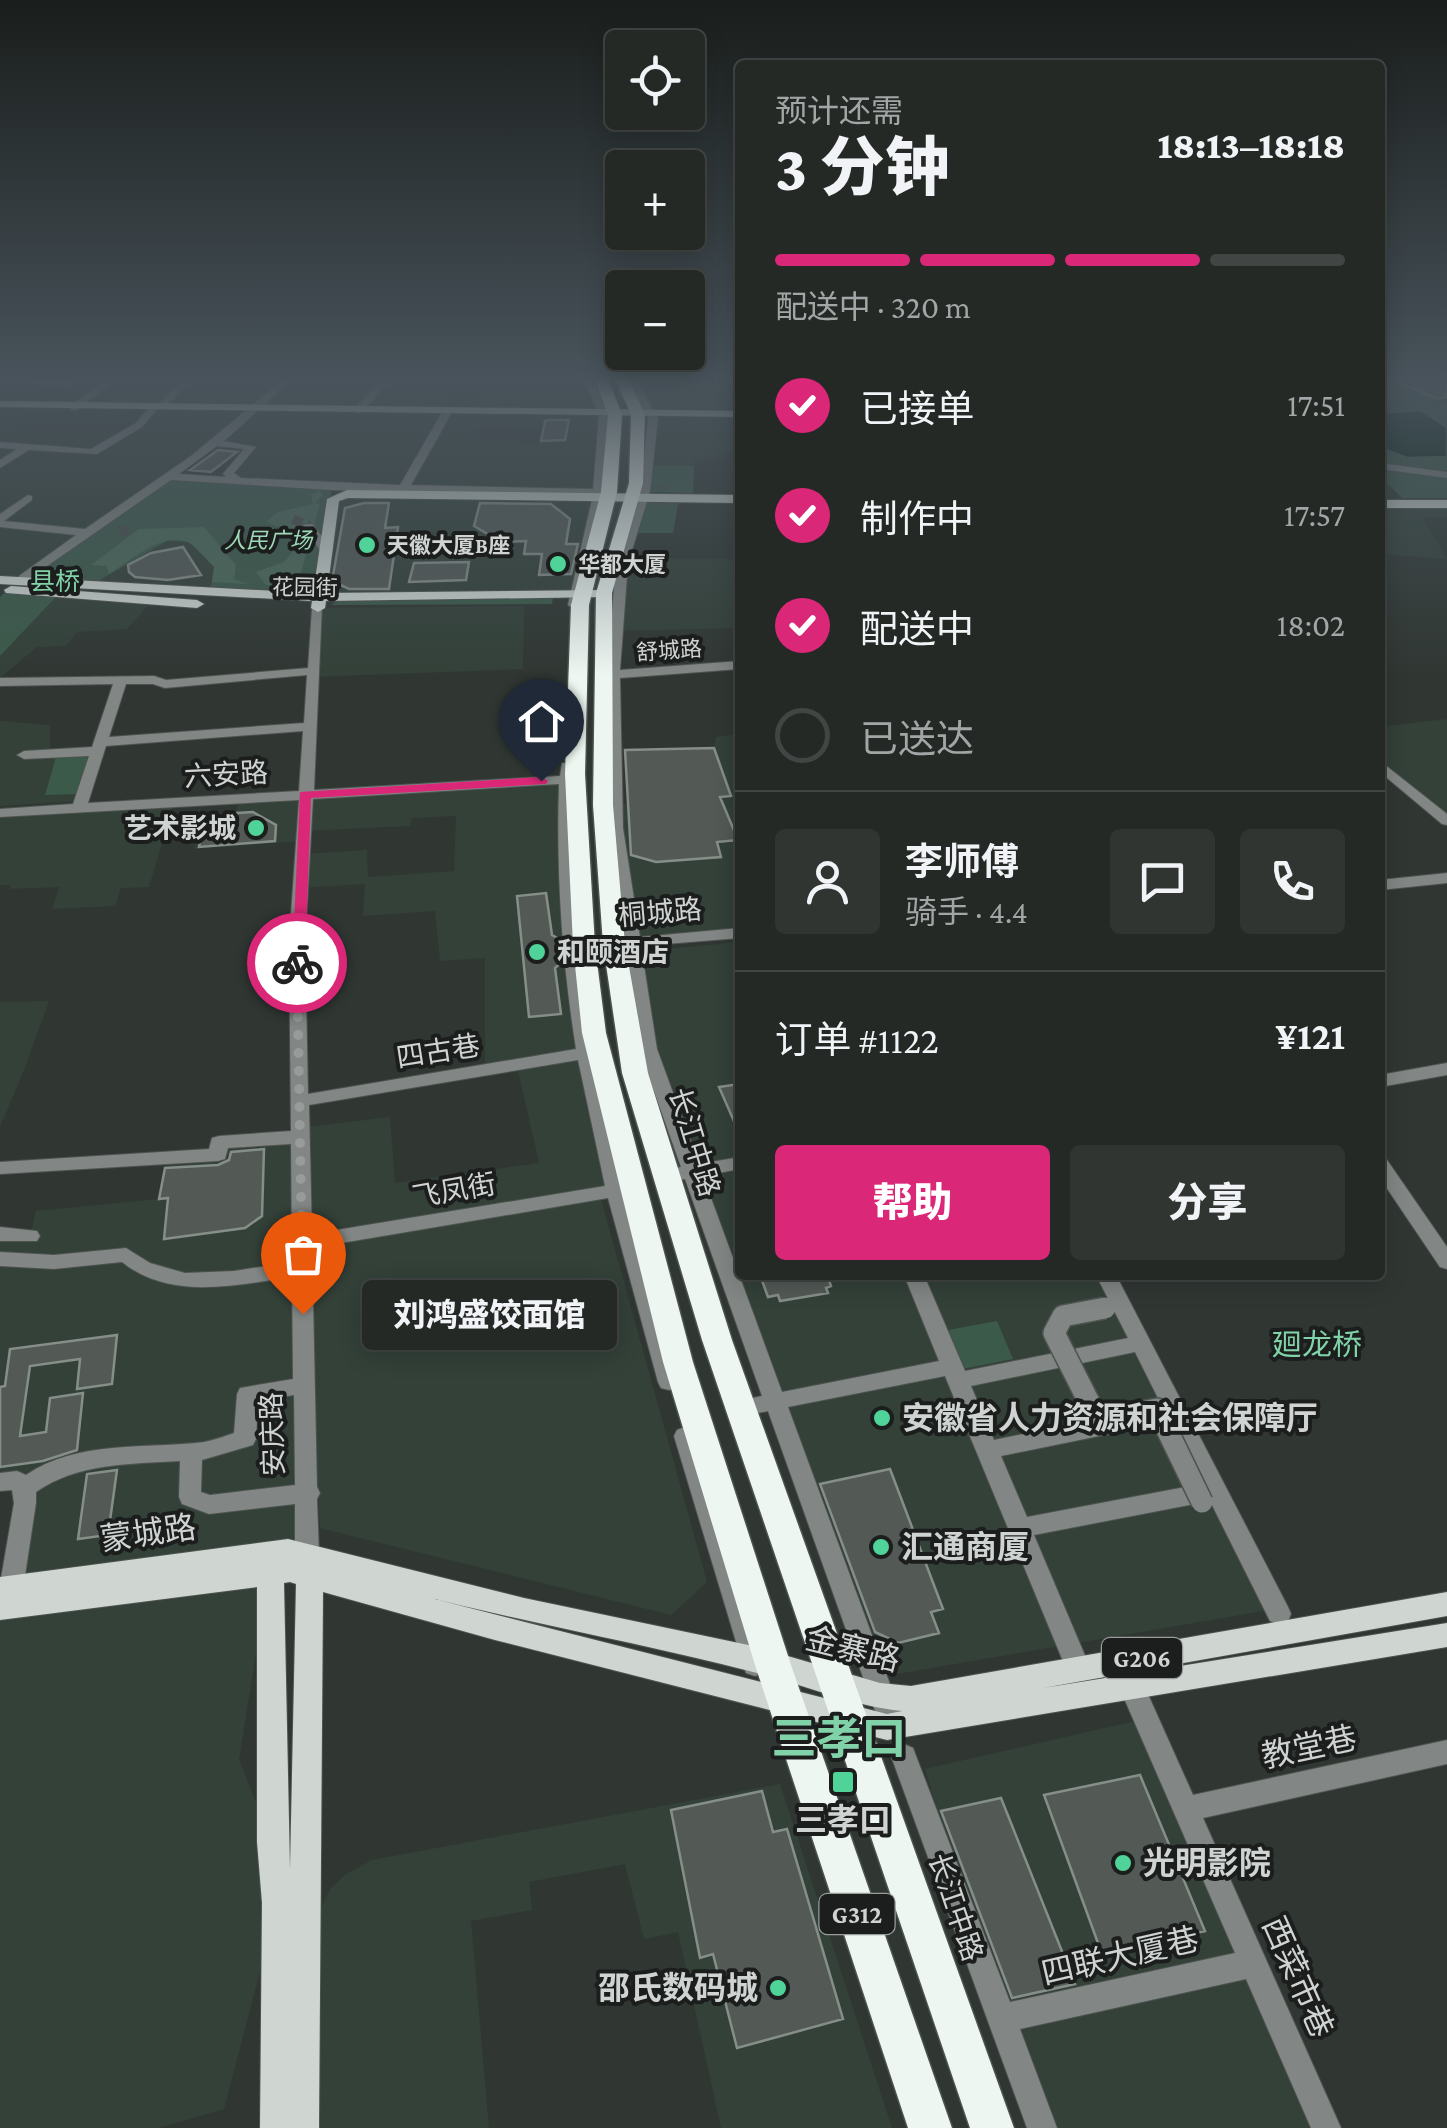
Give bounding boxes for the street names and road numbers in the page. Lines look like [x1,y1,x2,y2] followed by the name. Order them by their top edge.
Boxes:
[272,574,338,601] street label: 花园街
[635,636,703,665] street label: 舒城路
[183,757,269,792] street label: 六安路
[617,893,703,932] street label: 桐城路
[394,1030,482,1073] street label: 四古巷
[663,1084,726,1200] street label: 长江中路
[410,1168,498,1213] street label: 飞凤街
[256,1391,289,1477] street label: 安庆路
[98,1508,198,1558] street label: 蒙城路
[802,1620,904,1678] street label: 金寨路
[1102,1638,1182,1678] road number: G206
[1258,1719,1360,1775] street label: 教堂巷
[923,1849,988,1965] street label: 长江中路
[820,1894,894,1934] road number: G312
[1256,1911,1340,2043] street label: 西菜市巷
[1038,1920,1202,1992] street label: 四联大厦巷

